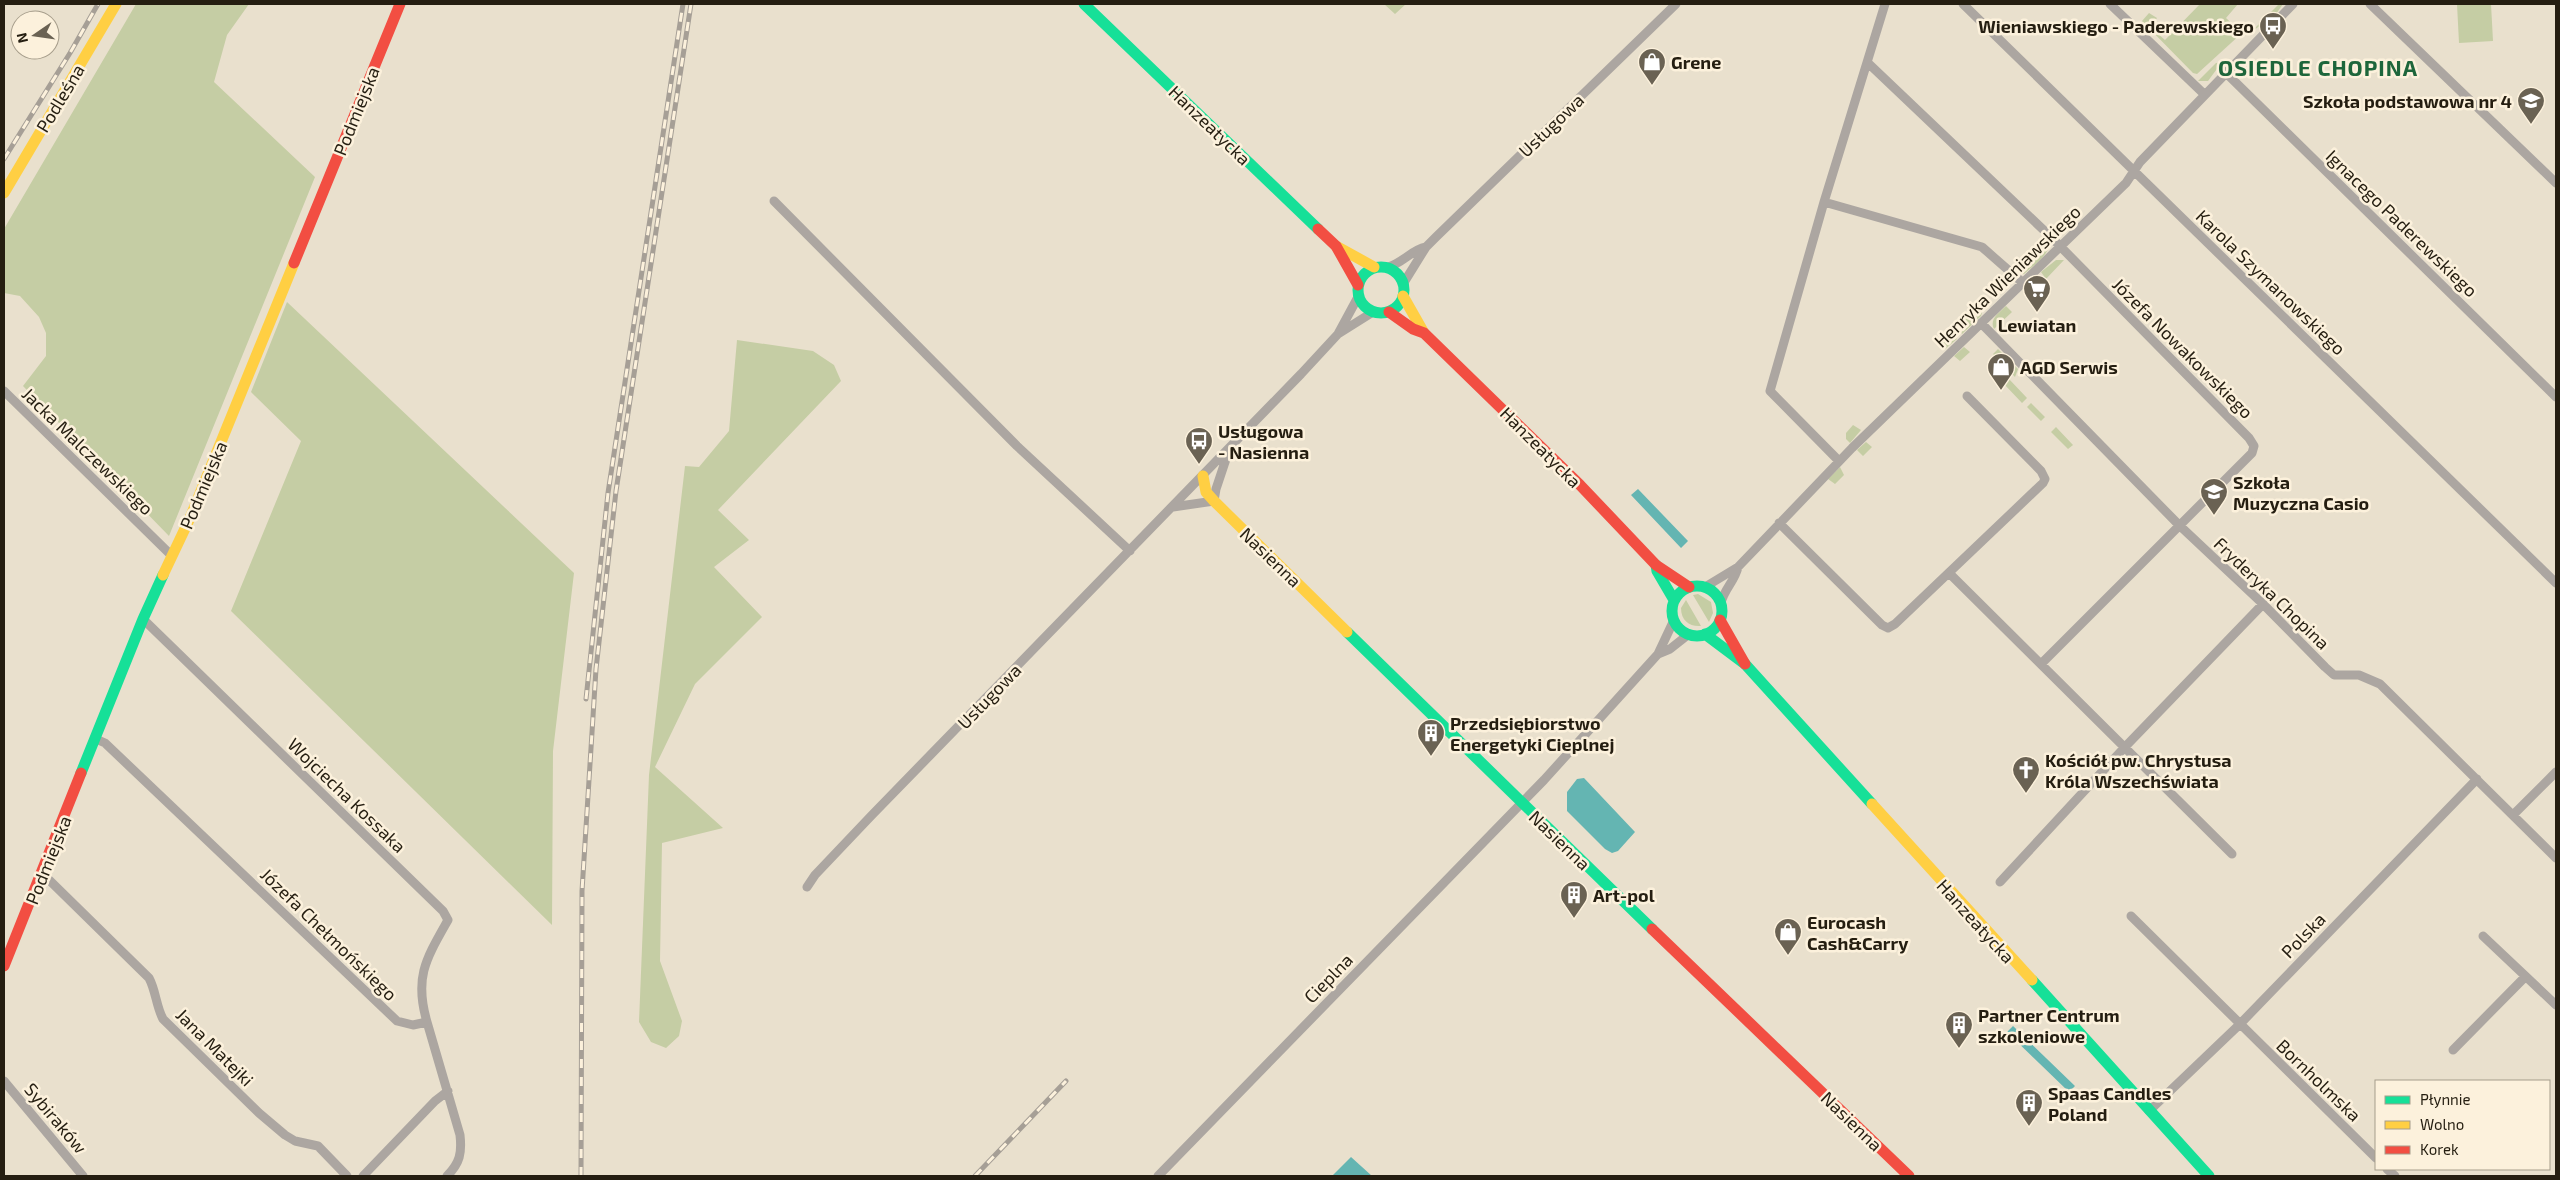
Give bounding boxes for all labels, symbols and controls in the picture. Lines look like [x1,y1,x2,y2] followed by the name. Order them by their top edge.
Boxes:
[10,10,60,60] north arrow
[2258,11,2288,50] bus stop icon: Wieniawskiego - Paderewskiego
[1978,15,2254,37] place label: Wieniawskiego - Paderewskiego
[12,31,31,45] text: N
[1637,47,1667,86] shop icon: Grene
[1671,51,1721,73] place label: Grene
[2218,54,2418,80] district label: OSIEDLE CHOPINA
[31,60,89,136] street label: Podleśna
[328,63,384,159] street label: Podmiejska
[1165,81,1255,169] street label: Hanzeatycka
[2516,86,2546,125] school or university icon: Szkoła podstawowa nr 4
[1514,89,1588,161] street label: Usługowa
[2303,90,2512,112] place label: Szkoła podstawowa nr 4
[2322,145,2482,301] street label: Ignacego Paderewskiego
[1929,200,2085,352] street label: Henryka Wieniawskiego
[2192,205,2350,359] street label: Karola Szymanowskiego
[2108,273,2258,423] street label: Józefa Nowakowskiego
[2022,274,2052,313] supermarket icon: Lewiatan
[1998,314,2076,336] place label: Lewiatan
[1986,352,2016,391] shop icon: AGD Serwis
[2020,356,2118,378] place label: AGD Serwis
[18,383,158,519] street label: Jacka Malczewskiego
[1496,402,1586,492] street label: Hanzeatycka
[1218,420,1309,463] place label: Usługowa - Nasienna
[1184,426,1214,465] bus stop icon: Usługowa - Nasienna
[175,438,231,532] street label: Podmiejska
[2233,471,2369,514] place label: Szkoła Muzyczna Casio
[2199,477,2229,516] school or university icon: Szkoła Muzyczna Casio
[1236,522,1306,592] street label: Nasienna
[2210,532,2334,654] street label: Fryderyka Chopina
[953,659,1025,733] street label: Usługowa
[1450,712,1614,755] place label: Przedsiębiorstwo Energetyki Cieplnej
[1416,718,1446,757] building icon: Przedsiębiorstwo Energetyki Cieplnej
[283,733,411,857] street label: Wojciecha Kossaka
[2045,749,2232,792] place label: Kościół pw. Chrystusa Króla Wszechświata
[2011,755,2041,794] church icon: Kościół pw. Chrystusa Króla Wszechświata
[1525,805,1595,875] street label: Nasienna
[20,812,76,908] street label: Podmiejska
[256,863,402,1005] street label: Józefa Chełmońskiego
[1933,875,2019,967] street label: Hanzeatycka
[1559,880,1589,919] building icon: Art-pol
[1593,884,1655,906] place label: Art-pol
[2276,908,2330,962] street label: Polska
[1807,911,1909,954] place label: Eurocash Cash&Carry
[1773,917,1803,956] shop icon: Eurocash Cash&Carry
[1299,949,1357,1007] street label: Cieplna
[172,1004,258,1090] street label: Jana Matejki
[1978,1004,2120,1047] place label: Partner Centrum szkoleniowe
[1944,1010,1974,1049] building icon: Partner Centrum szkoleniowe
[2272,1034,2366,1126] street label: Bornholmska
[20,1078,92,1158] street label: Sybiraków
[2375,1080,2550,1170] legend
[2048,1082,2171,1125] place label: Spaas Candles Poland
[1817,1086,1887,1156] street label: Nasienna
[2014,1088,2044,1127] building icon: Spaas Candles Poland
[2420,1090,2471,1108] text: Płynnie
[2420,1115,2464,1133] text: Wolno
[2420,1140,2459,1158] text: Korek

